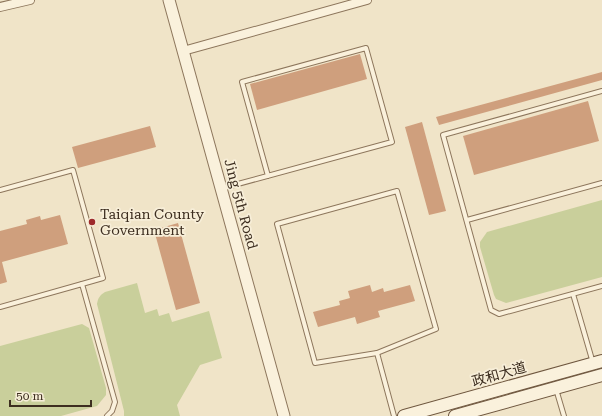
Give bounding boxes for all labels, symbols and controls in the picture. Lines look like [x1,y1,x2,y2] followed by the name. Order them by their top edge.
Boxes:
[221,157,261,251] street label: Jing 5th Road
[100,206,205,238] place label: Taiqian County Government
[87,217,97,227] marker: Taiqian County Government
[470,359,528,389] street label: 政和大道
[10,382,91,408] scale bar
[16,389,43,403] text: 50 m

